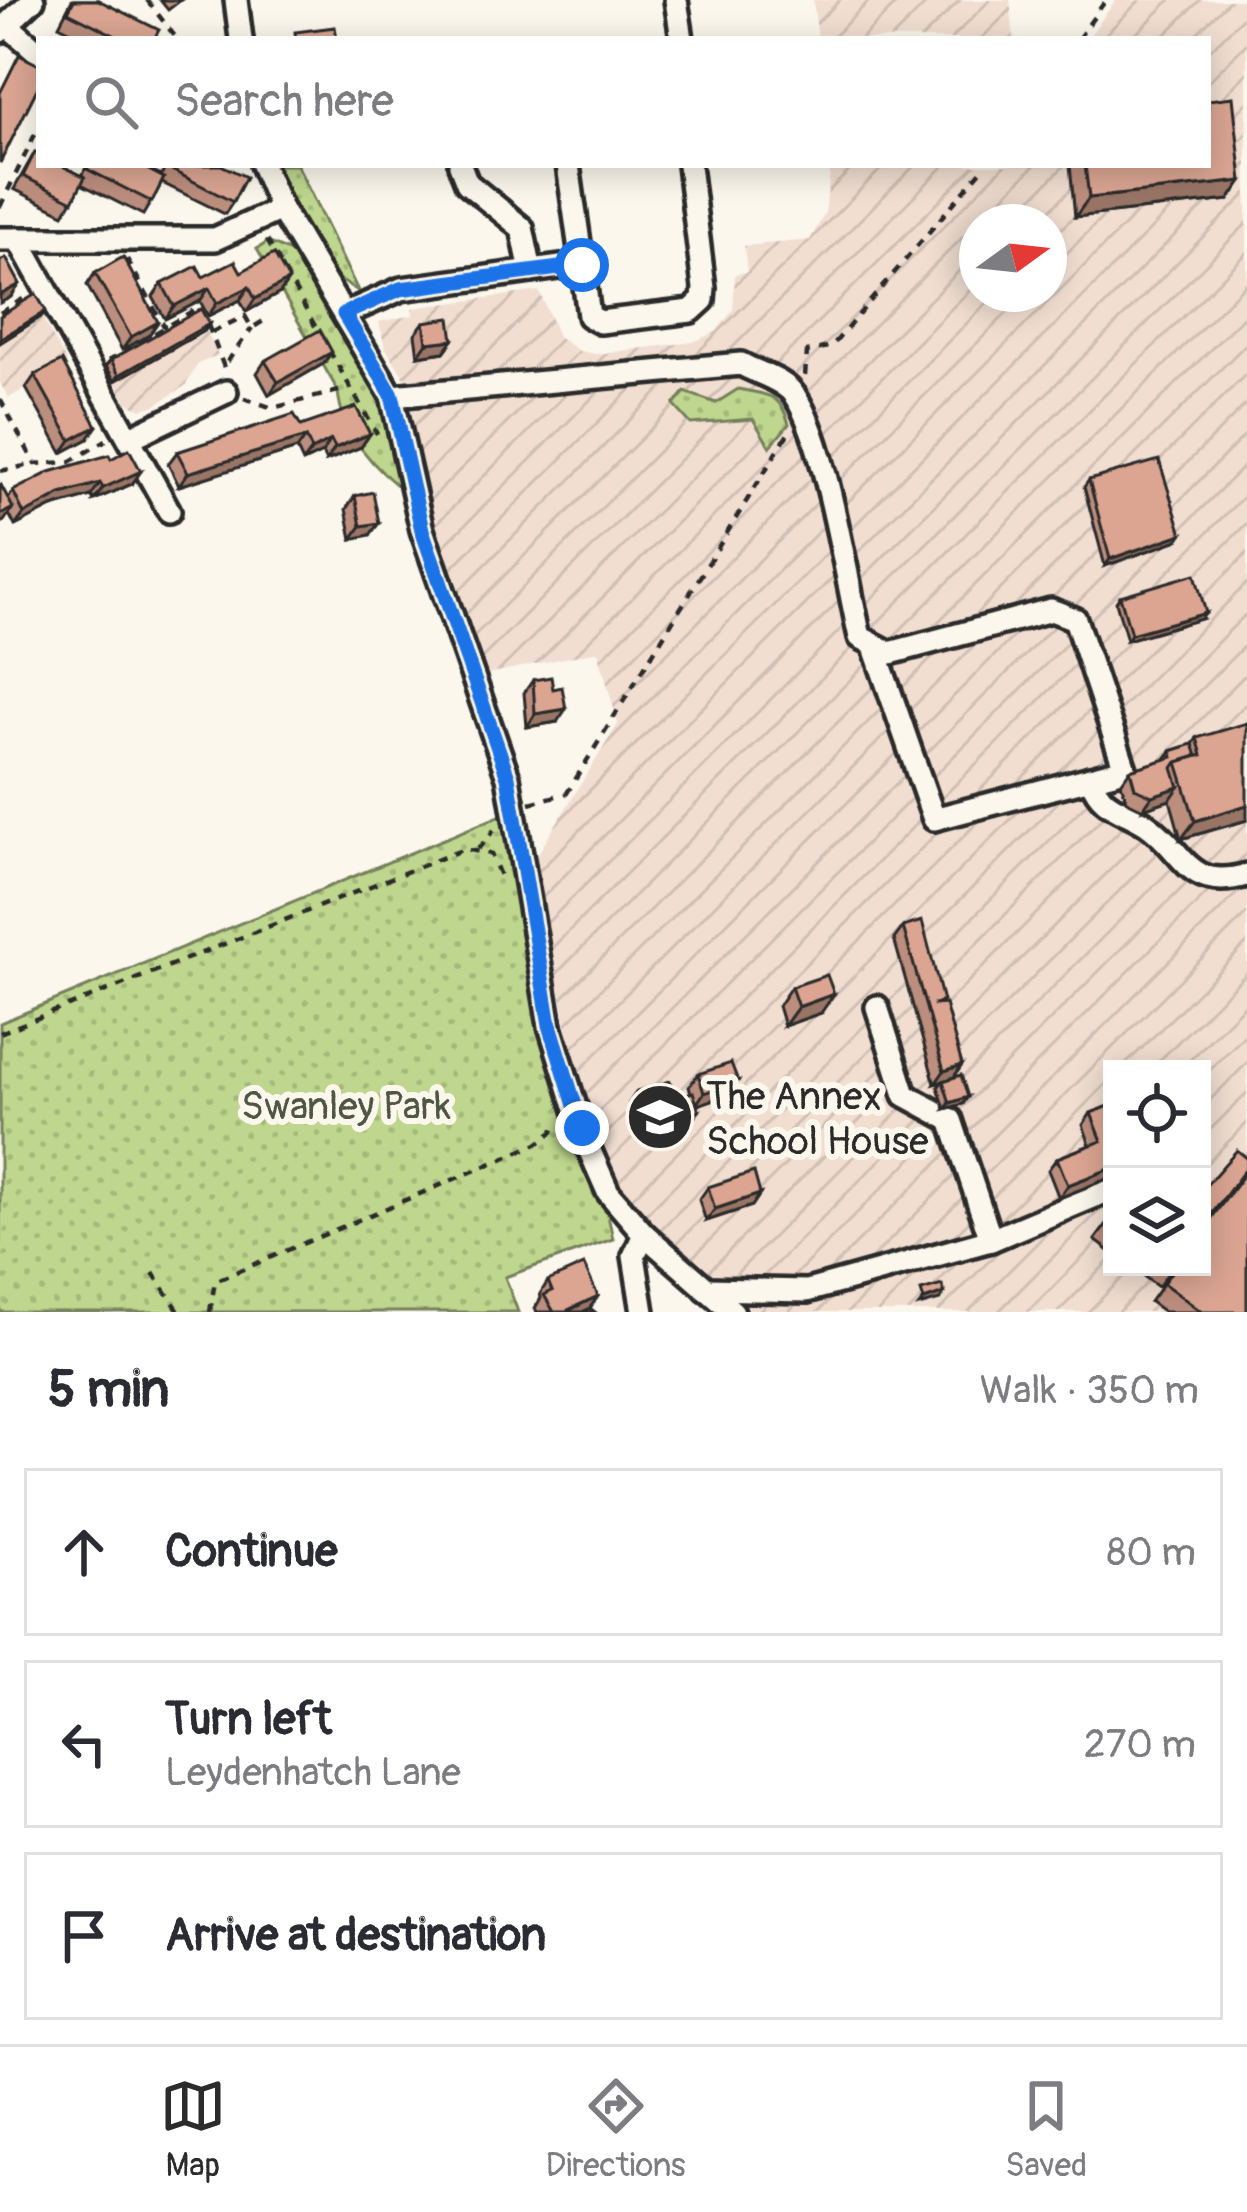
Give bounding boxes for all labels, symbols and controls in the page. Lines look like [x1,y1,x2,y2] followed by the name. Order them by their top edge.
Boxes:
[36,36,1211,168] search box
[78,69,144,135] icon: search
[174,74,394,130] text: Search here
[959,204,1067,312] north arrow
[555,238,609,292] route start
[1103,1060,1211,1276] map controls
[1103,1060,1211,1168] button: locate
[706,1072,928,1166] place label: The Annex School House
[241,1082,451,1131] park label: Swanley Park
[625,1082,695,1152] school or university icon: The Annex School House
[555,1101,609,1155] route end
[1103,1168,1211,1276] button: layers
[48,1358,169,1422] text: 5 min
[980,1366,1199,1415] text: Walk · 350 m
[51,1519,117,1585] icon: ahead
[165,1524,338,1580] text: Continue
[1107,1528,1196,1577] text: 80 m
[165,1692,332,1748] text: Turn left
[51,1711,117,1777] icon: left
[1084,1720,1196,1769] text: 270 m
[165,1748,461,1797] text: Leydenhatch Lane
[51,1903,117,1969] icon: arrive
[165,1908,546,1964] text: Arrive at destination
[160,2073,226,2186] tab: Map
[546,2073,686,2186] tab: Directions
[1005,2073,1087,2186] tab: Saved

